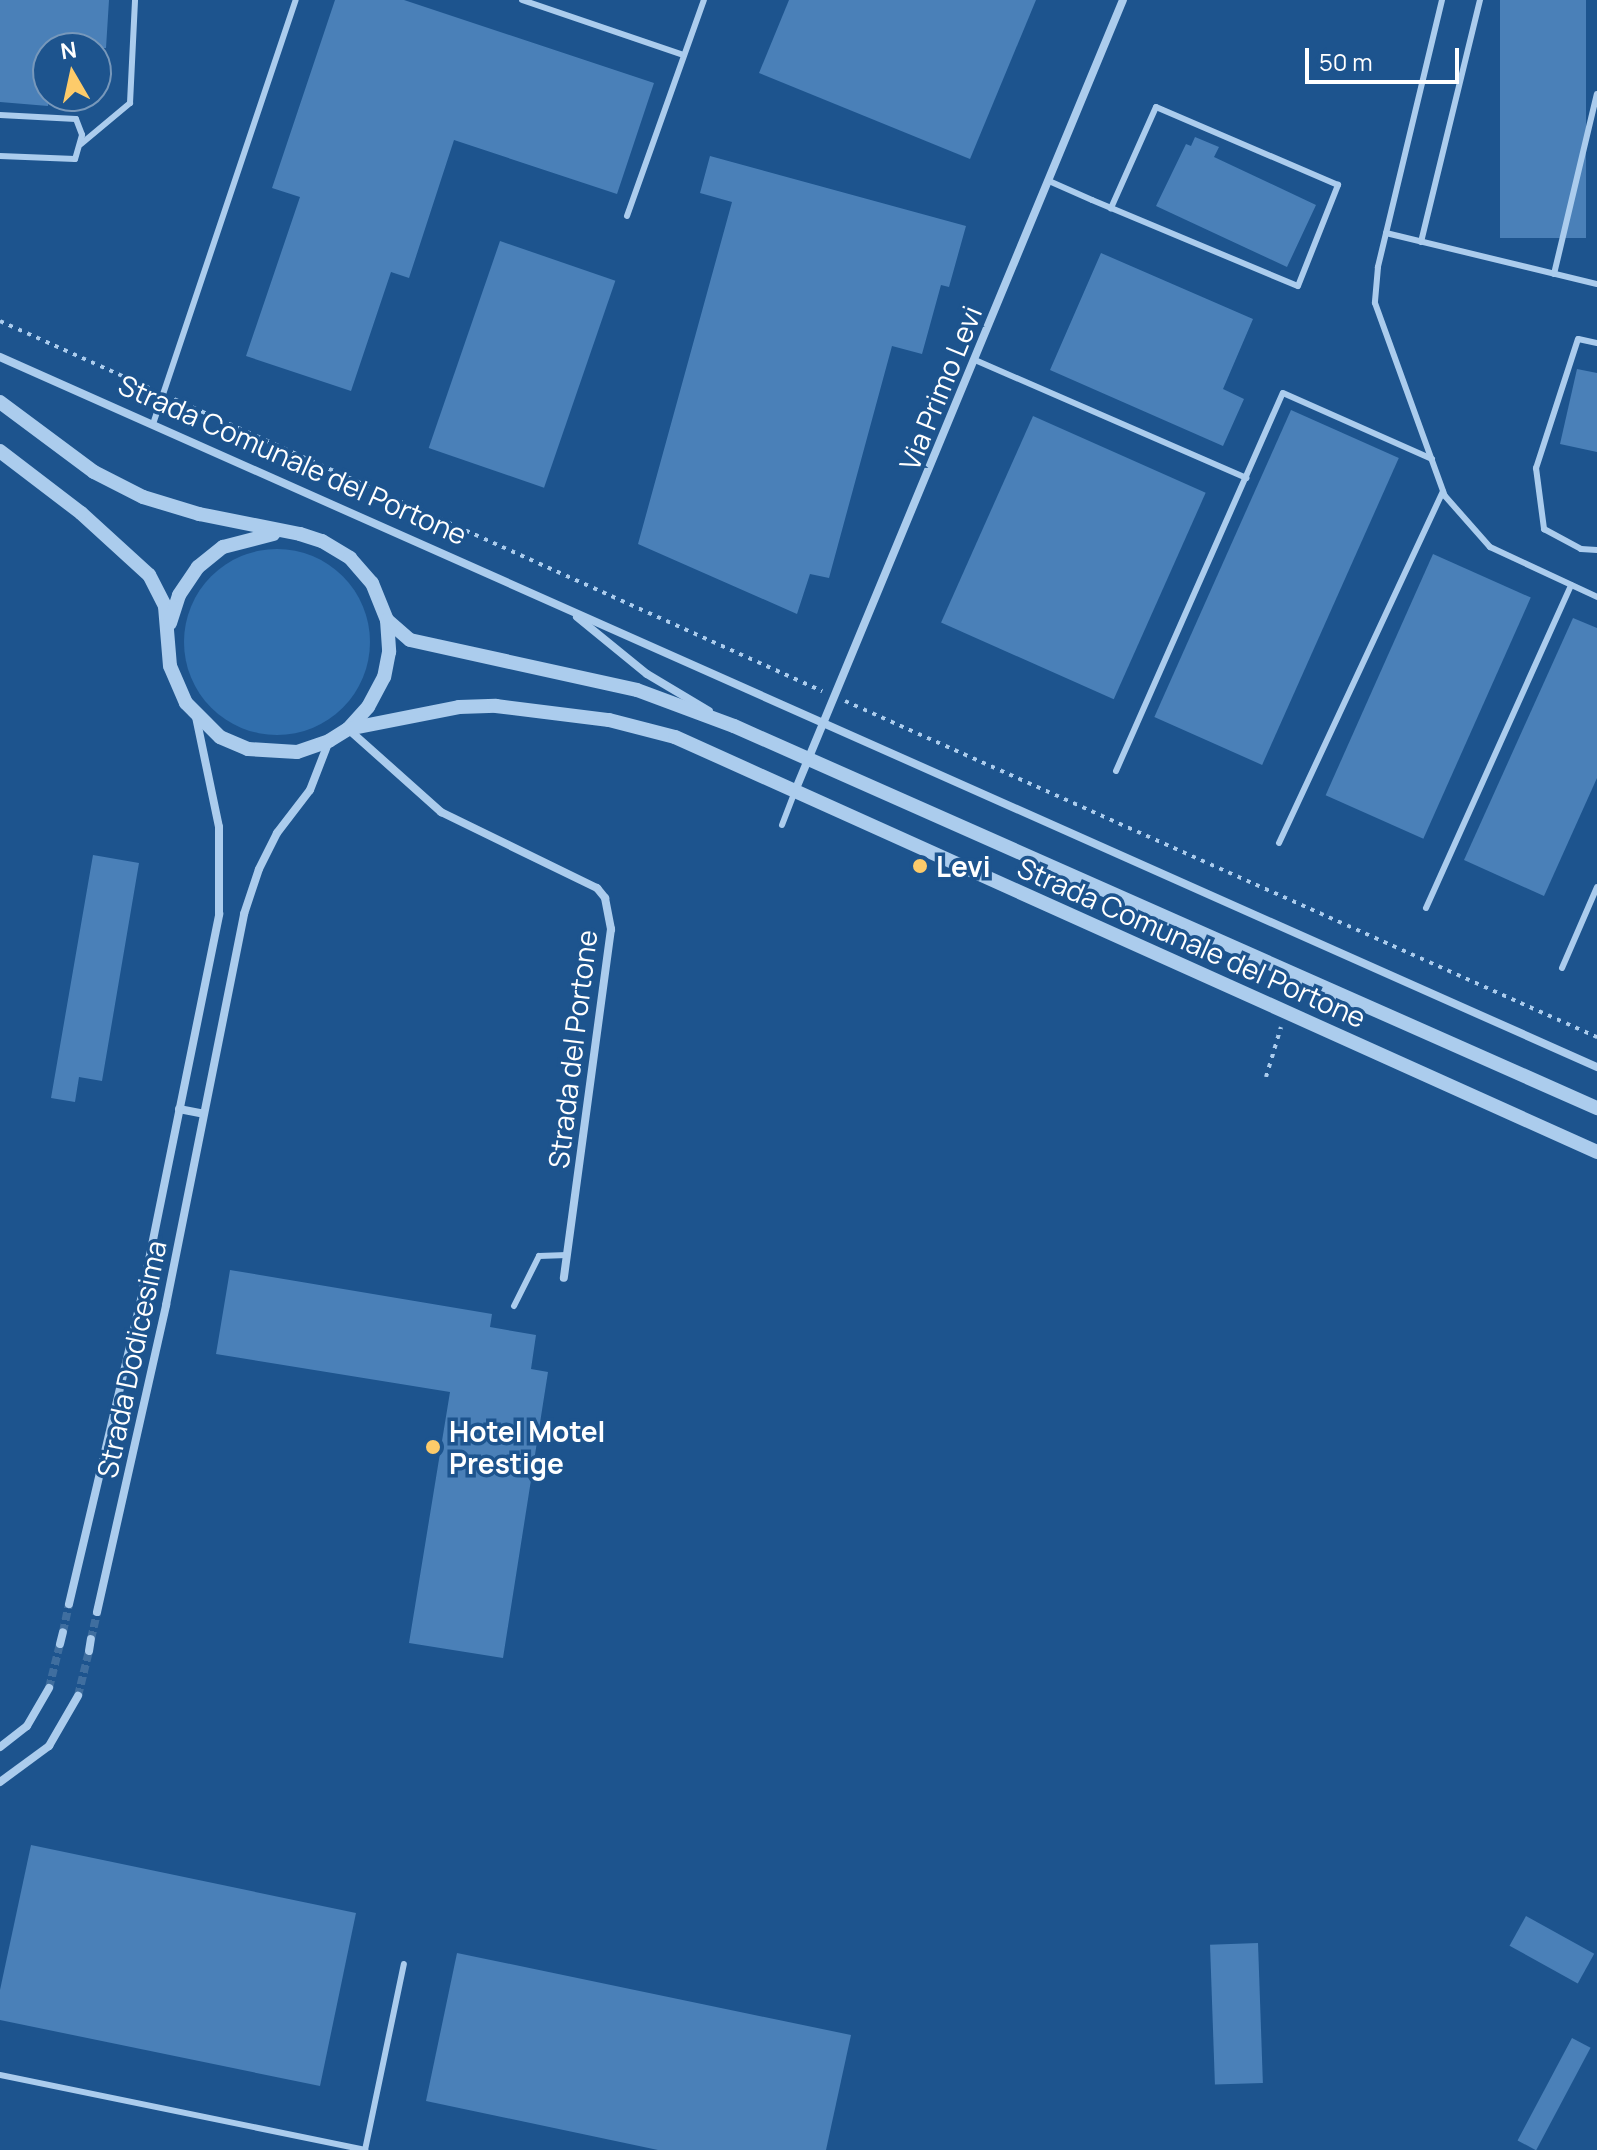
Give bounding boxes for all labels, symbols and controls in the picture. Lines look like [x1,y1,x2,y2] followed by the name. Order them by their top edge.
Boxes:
[32,32,112,112] north arrow
[1309,32,1463,82] scale bar
[58,34,79,66] text: N
[1319,45,1373,78] text: 50 m
[892,301,988,475] street label: Via Primo Levi
[114,367,472,551] street label: Strada Comunale del Portone
[936,849,991,883] place label: Levi
[1013,850,1371,1034] street label: Strada Comunale del Portone
[911,857,929,875] marker: Levi
[541,928,603,1170] street label: Strada del Portone
[89,1237,173,1481] street label: Strada Dodicesima
[449,1414,605,1480] place label: Hotel Motel Prestige
[424,1438,442,1456] marker: Hotel Motel Prestige

